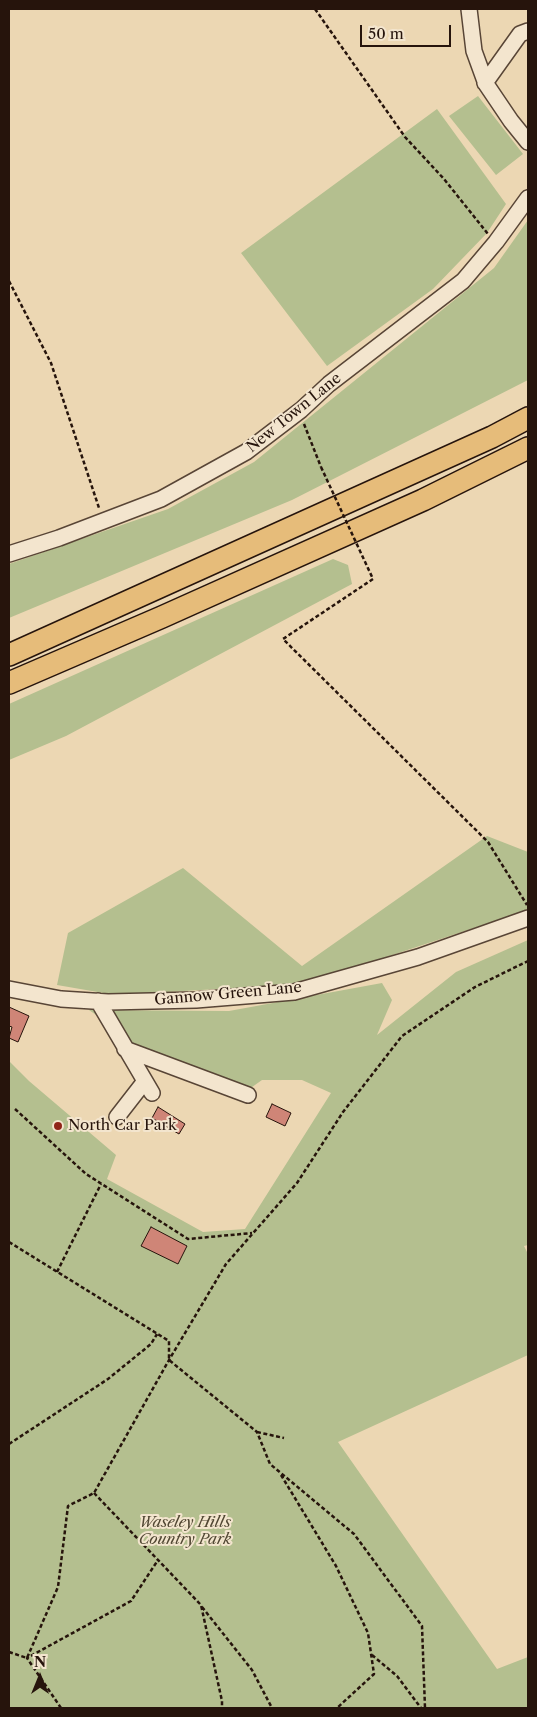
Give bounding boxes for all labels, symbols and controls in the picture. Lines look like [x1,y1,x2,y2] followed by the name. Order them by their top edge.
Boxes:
[362,15,453,47] scale bar
[368,24,404,43] text: 50 m
[243,369,345,457] street label: New Town Lane
[154,979,302,1009] street label: Gannow Green Lane
[68,1117,177,1135] place label: North Car Park
[52,1120,64,1132] marker: North Car Park
[139,1514,231,1549] park label: Waseley Hills Country Park
[15,1652,65,1702] north arrow
[34,1653,46,1671] text: N

